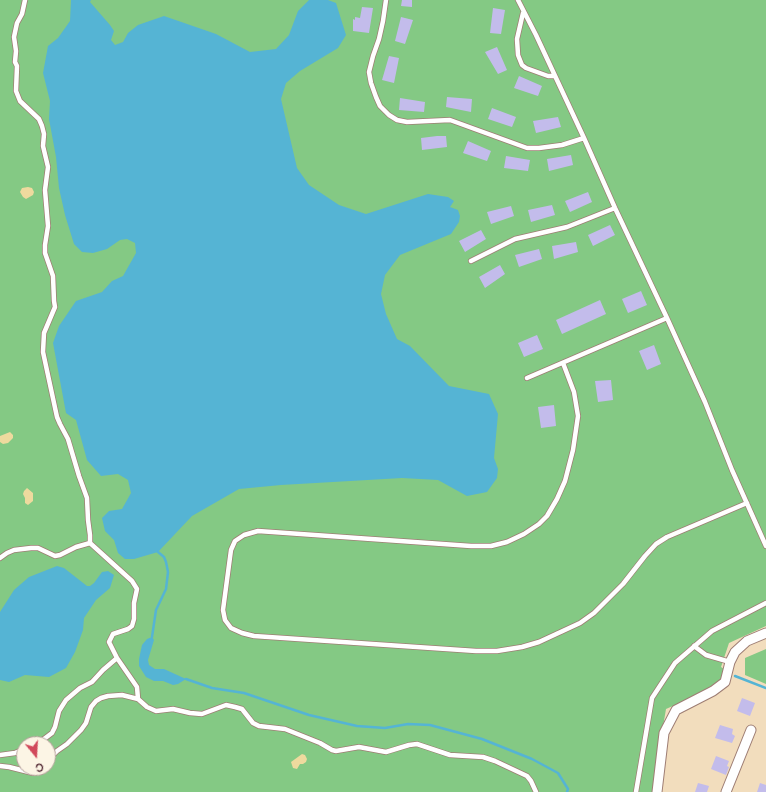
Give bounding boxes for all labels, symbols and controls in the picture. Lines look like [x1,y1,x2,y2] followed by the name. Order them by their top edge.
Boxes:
[16,736,56,776] north arrow
[34,760,45,774] text: С

